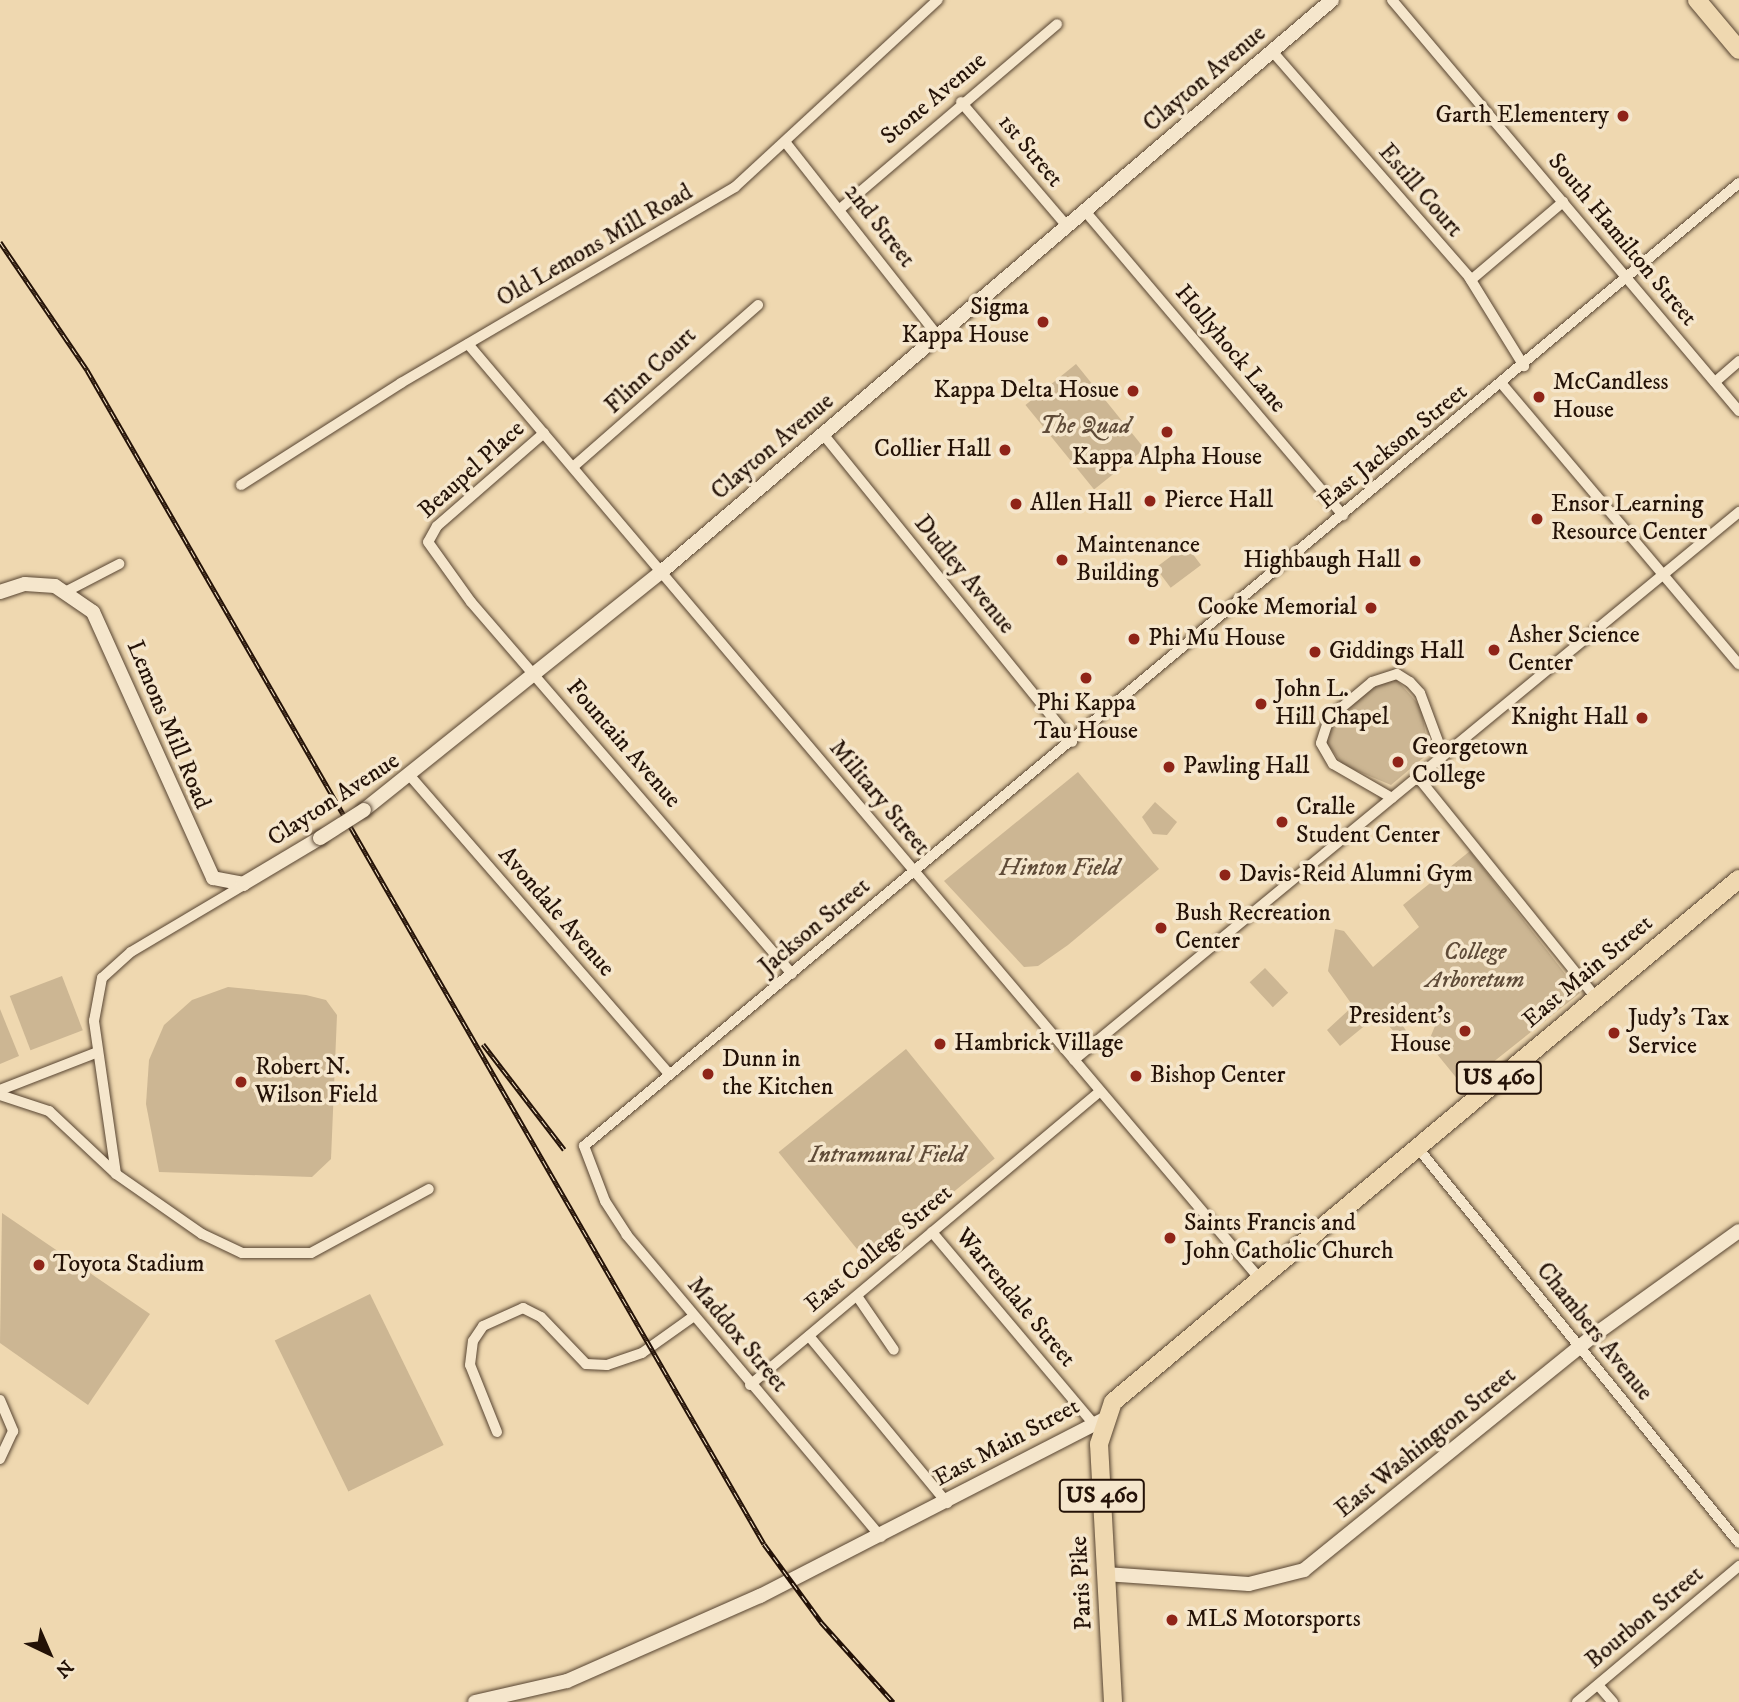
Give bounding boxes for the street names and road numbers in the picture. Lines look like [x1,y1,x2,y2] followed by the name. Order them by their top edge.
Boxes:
[1138,19,1272,139] street label: Clayton Avenue
[875,47,993,151] street label: Stone Avenue
[991,109,1069,193] street label: 1st Street
[1372,138,1468,244] street label: Estill Court
[1541,148,1703,332] street label: South Hamilton Street
[492,178,698,314] street label: Old Lemons Mill Road
[837,178,921,274] street label: 2nd Street
[1168,279,1292,419] street label: Hollyhock Lane
[599,322,703,420] street label: Flinn Court
[1313,378,1473,516] street label: East Jackson Street
[706,387,840,507] street label: Clayton Avenue
[413,415,531,525] street label: Beaupel Place
[907,510,1021,640] street label: Dudley Avenue
[120,637,216,813] street label: Lemons Mill Road
[559,674,687,814] street label: Fountain Avenue
[822,735,936,861] street label: Military Street
[263,747,405,853] street label: Clayton Avenue
[492,841,620,983] street label: Avondale Avenue
[754,872,876,982] street label: Jackson Street
[1517,909,1659,1035] street label: East Main Street
[1455,1058,1543,1098] road number: US 460
[800,1179,958,1319] street label: East College Street
[949,1223,1081,1373] street label: Warrendale Street
[1530,1257,1658,1407] street label: Chambers Avenue
[681,1272,793,1398] street label: Maddox Street
[1330,1361,1522,1525] street label: East Washington Street
[929,1393,1085,1493] street label: East Main Street
[1058,1476,1146,1516] road number: US 460
[1065,1535,1099,1631] street label: Paris Pike
[1580,1560,1710,1676] street label: Bourbon Street

